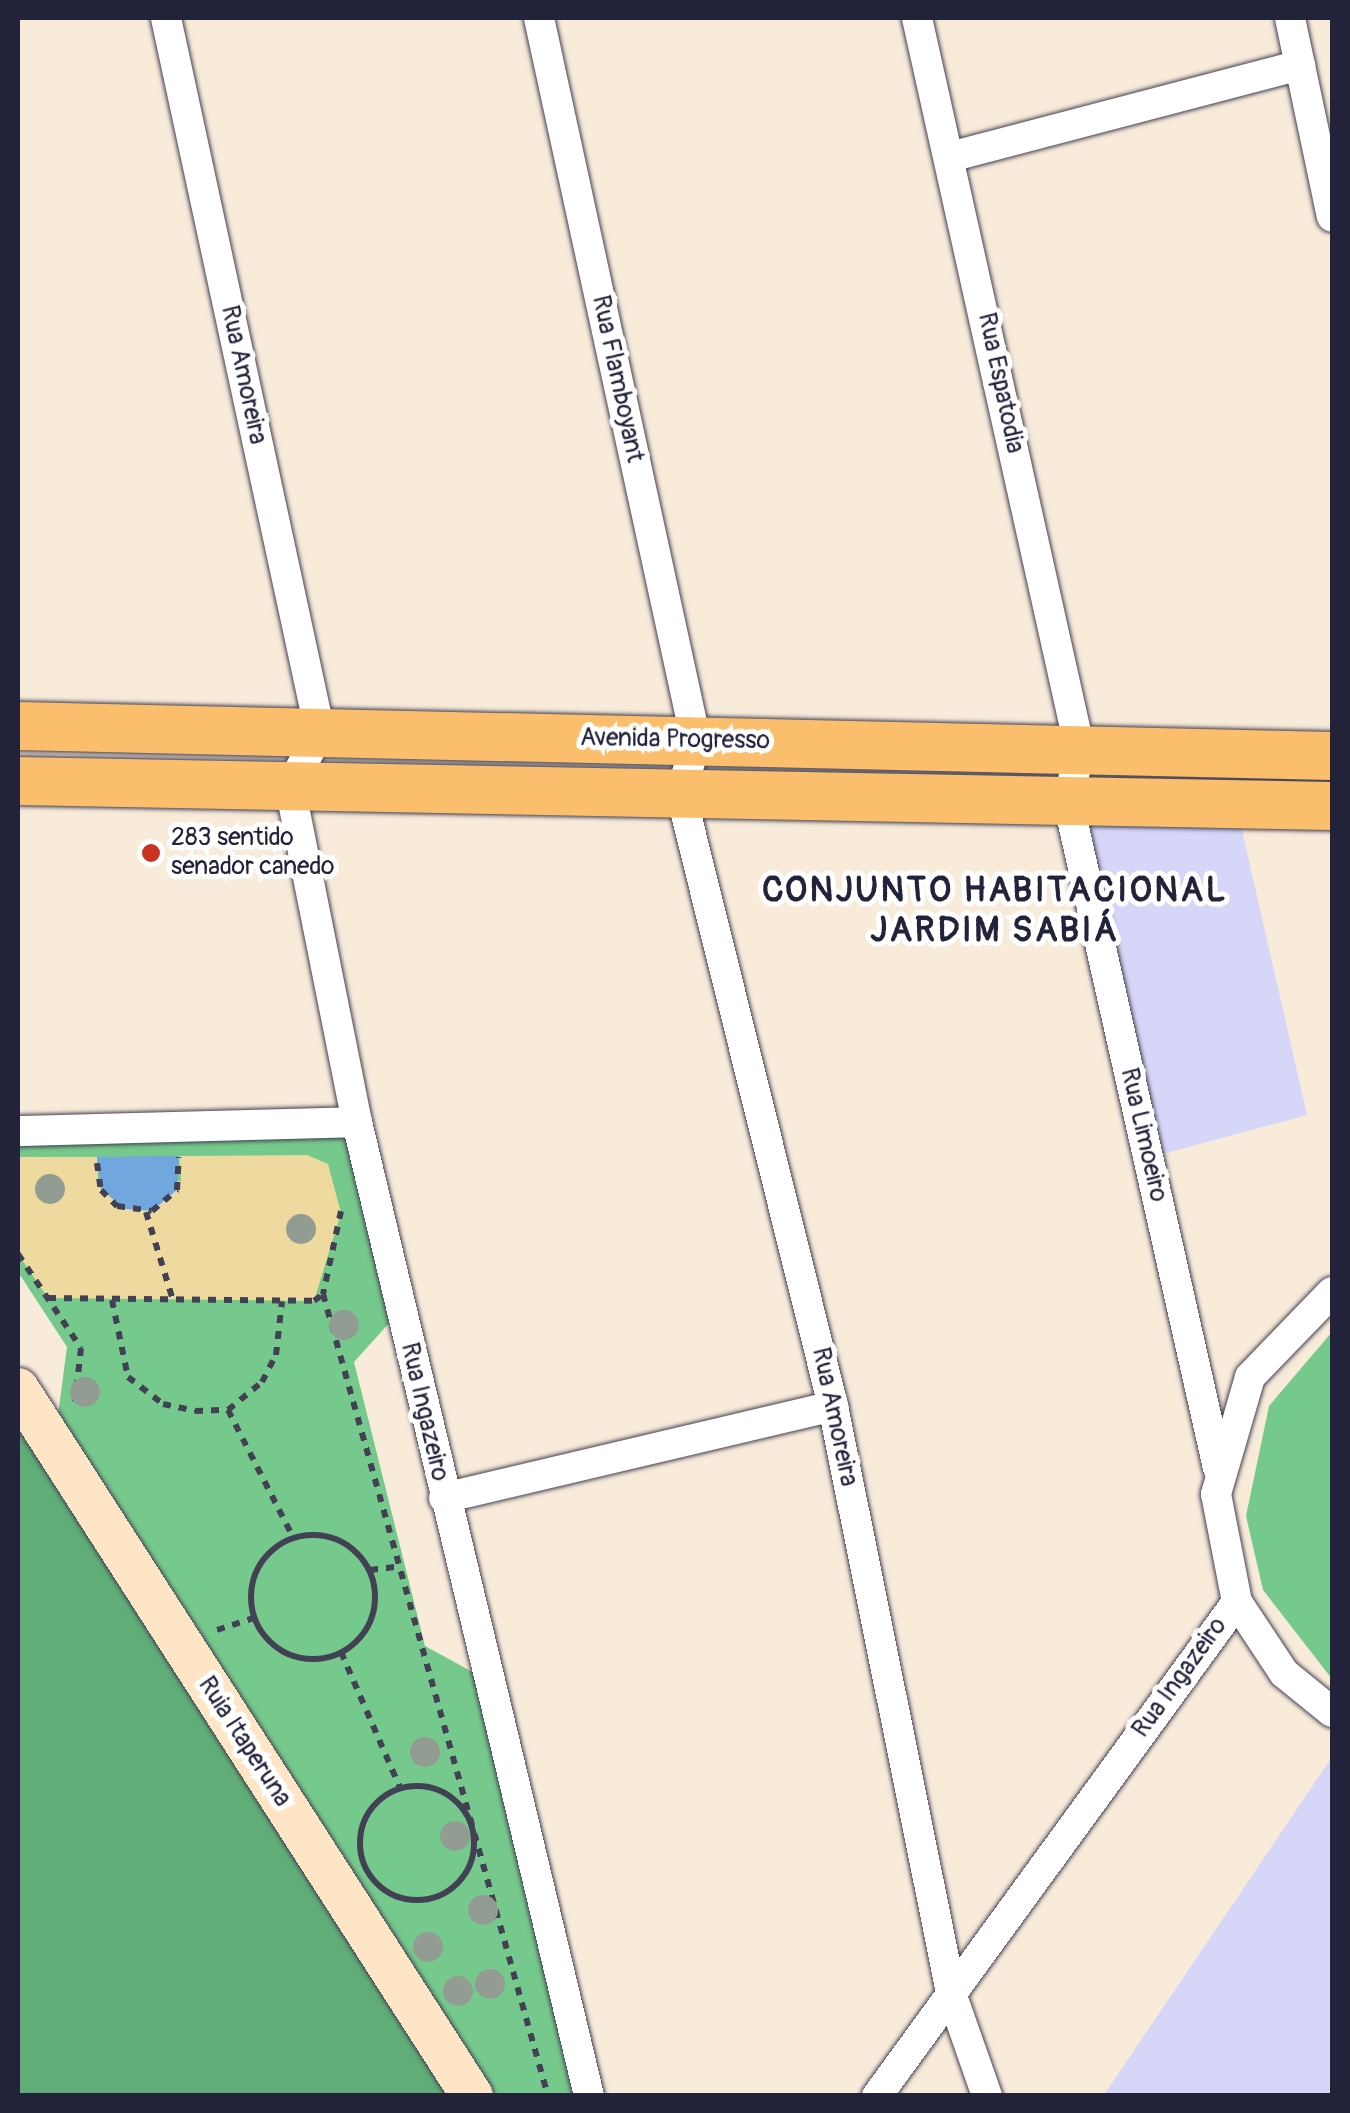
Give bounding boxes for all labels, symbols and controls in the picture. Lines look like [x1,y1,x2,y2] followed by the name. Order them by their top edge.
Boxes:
[585,293,649,465] street label: Rua Flamboyant
[214,303,272,447] street label: Rua Amoreira
[970,310,1030,456] street label: Rua Espatodia
[580,723,770,757] street label: Avenida Progresso
[171,824,335,883] place label: 283 sentido senador canedo
[140,842,162,864] marker: 283 sentido senador canedo
[762,869,1228,951] district label: CONJUNTO HABITACIONAL JARDIM SABIÁ
[1113,1065,1173,1205] street label: Rua Limoeiro
[394,1340,454,1484] street label: Rua Ingazeiro
[805,1345,863,1489] street label: Rua Amoreira
[1126,1612,1234,1744] street label: Rua Ingazeiro
[191,1671,297,1813] street label: Ruia Itaperuna

